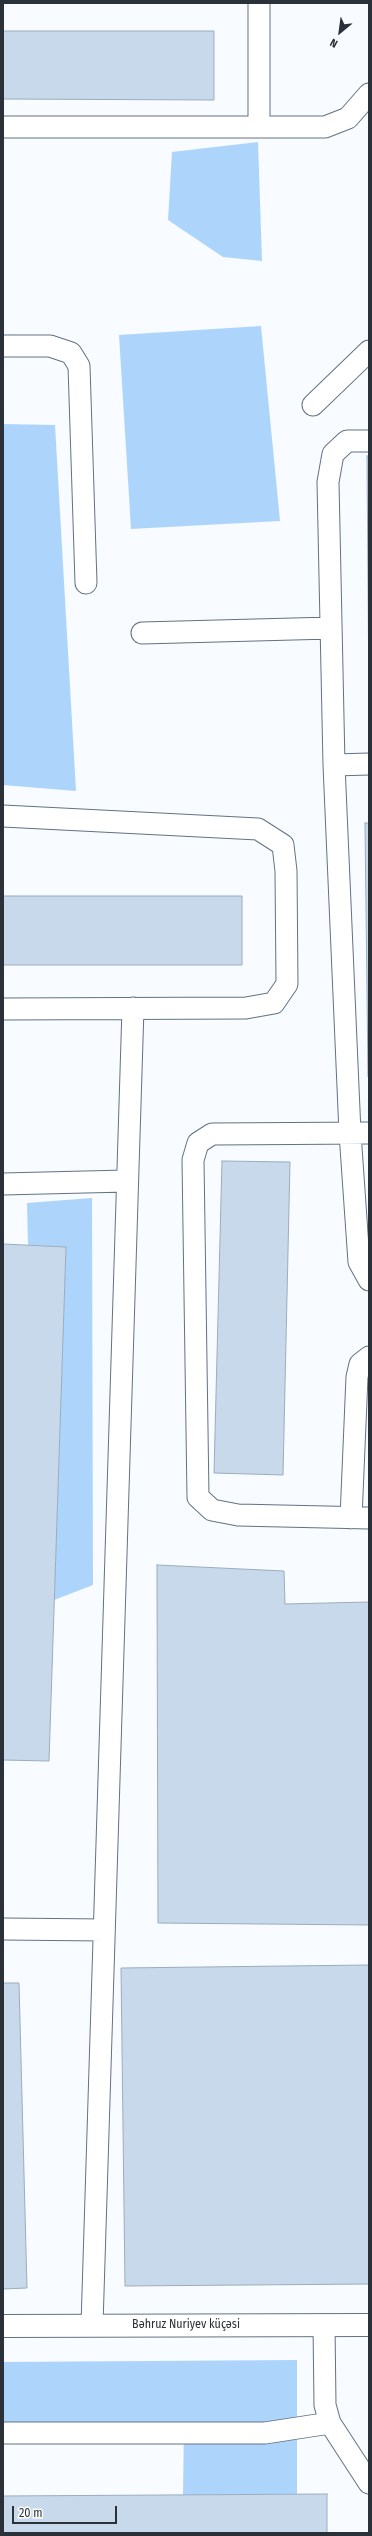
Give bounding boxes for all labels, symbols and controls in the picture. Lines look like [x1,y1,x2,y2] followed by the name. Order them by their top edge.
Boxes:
[320,12,360,52] north arrow
[328,36,340,50] text: N
[132,2318,240,2332] street label: Bəhruz Nuriyev küçəsi
[14,2498,119,2524] scale bar
[19,2506,43,2520] text: 20 m

